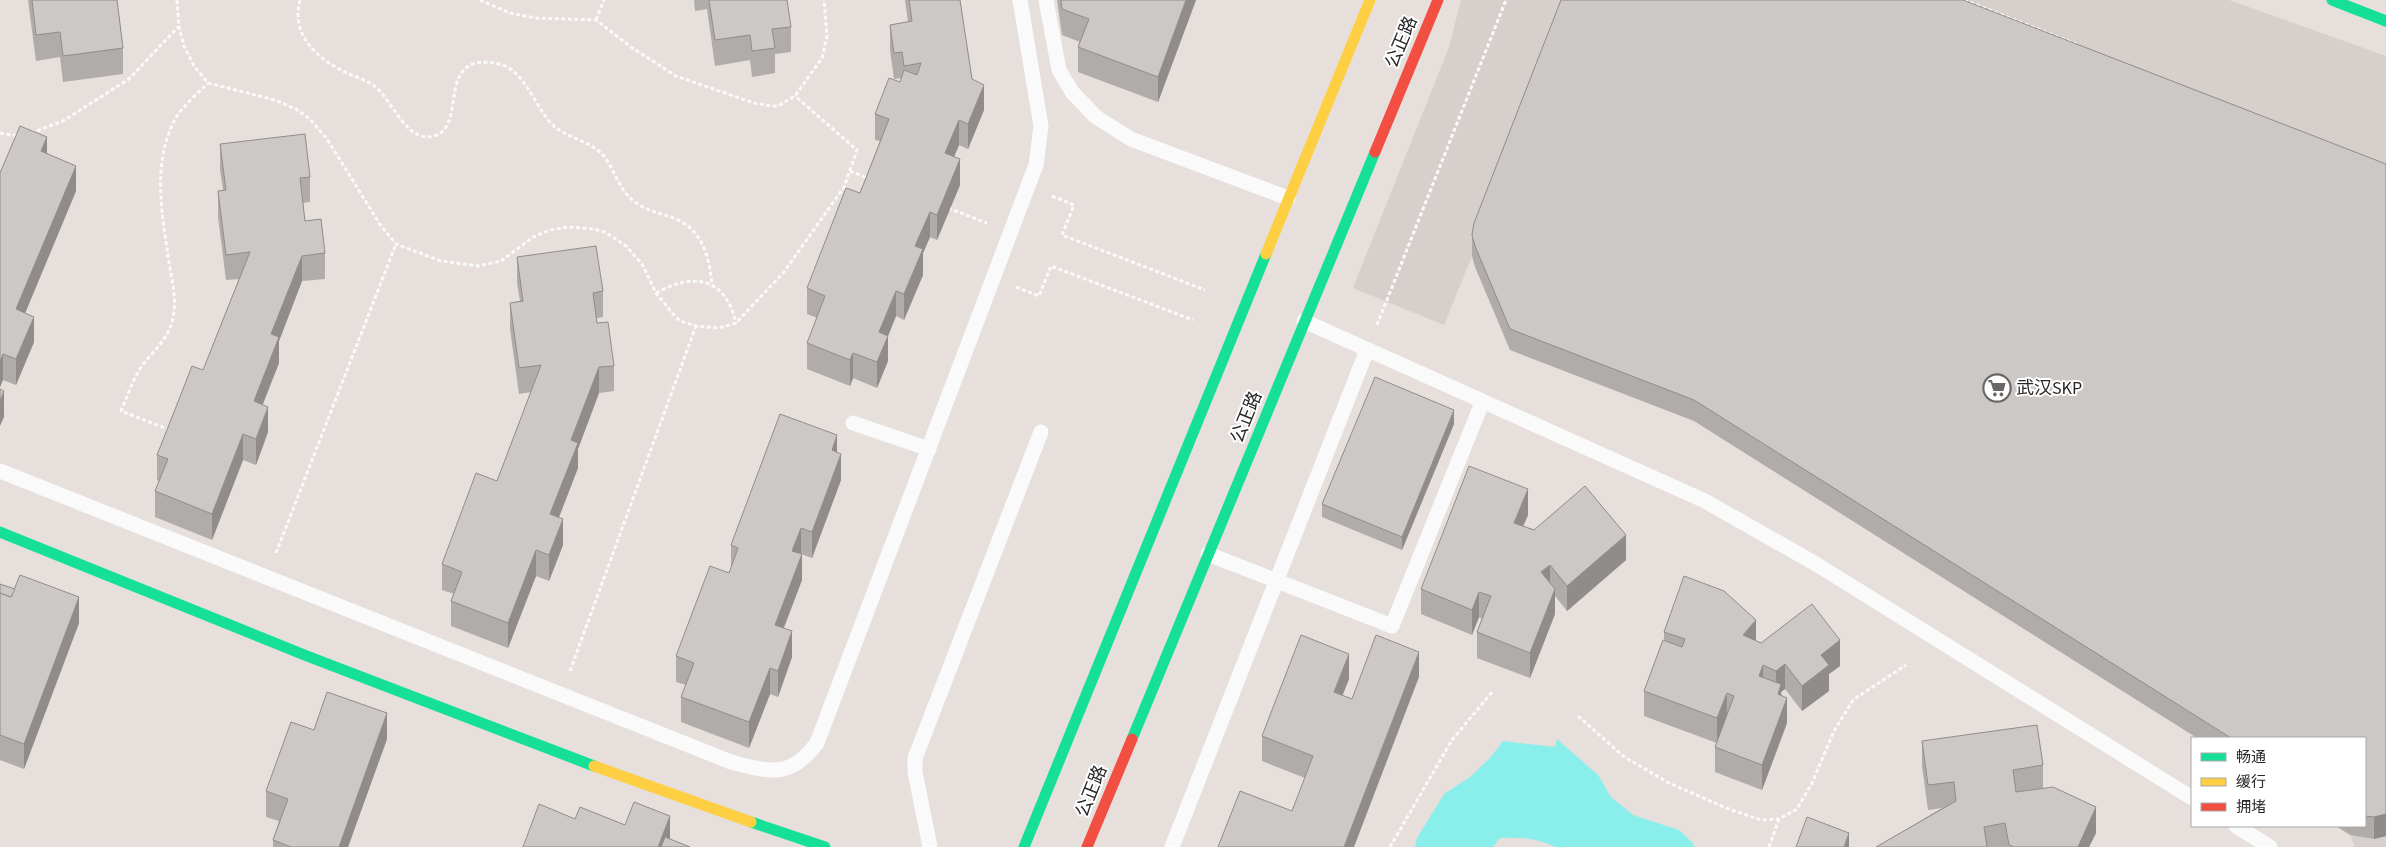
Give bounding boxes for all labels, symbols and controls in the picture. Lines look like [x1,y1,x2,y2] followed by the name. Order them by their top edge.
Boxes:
[1379,12,1424,72] street label: 公正路
[1982,373,2012,403] supermarket icon: 武汉SKP
[2016,376,2082,401] place label: 武汉SKP
[1225,387,1268,447] street label: 公正路
[2191,737,2366,827] legend
[2236,747,2266,768] text: 畅通
[1070,761,1113,821] street label: 公正路
[2236,772,2266,793] text: 缓行
[2236,797,2266,818] text: 拥堵

